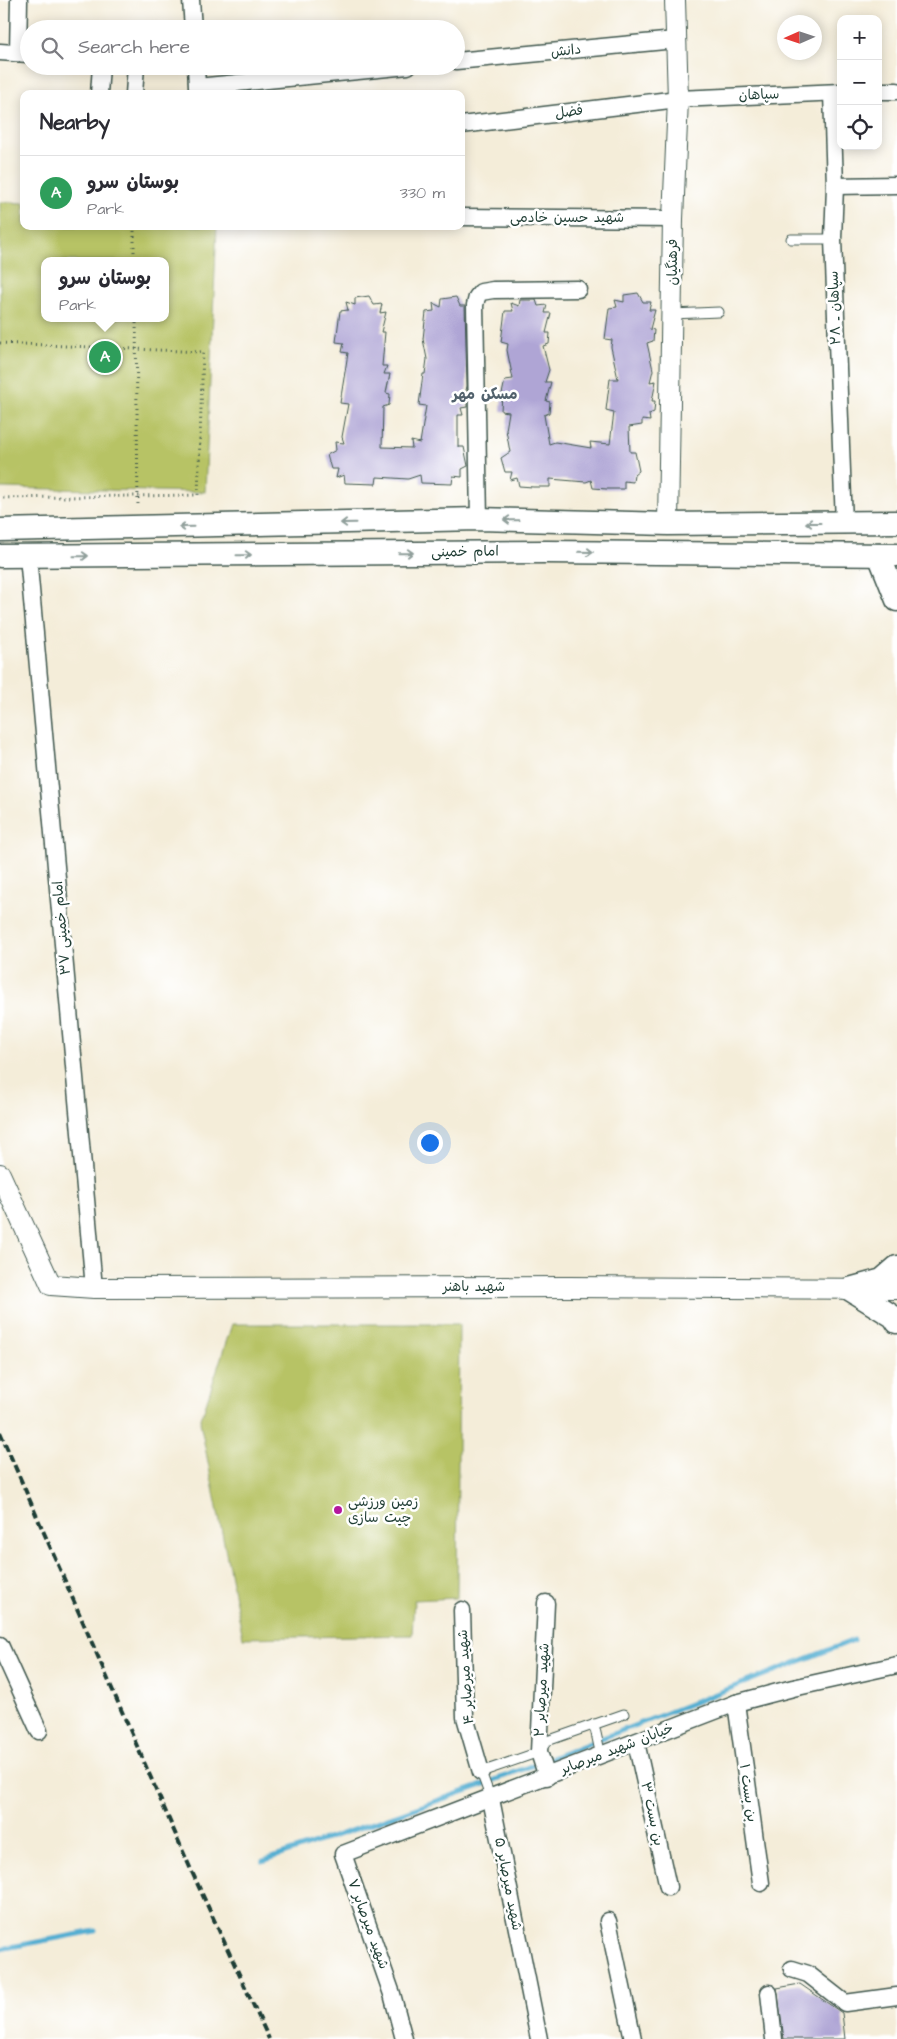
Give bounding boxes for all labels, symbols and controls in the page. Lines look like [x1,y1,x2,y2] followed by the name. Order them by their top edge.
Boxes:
[777,15,822,60] north arrow
[837,15,882,150] map controls
[837,15,882,60] button: +
[20,20,465,75] search box
[38,34,66,62] icon: search
[78,34,190,61] text: Search here
[550,39,582,63] street label: دانش
[837,60,882,105] button: −
[738,84,780,106] street label: سپاهان
[554,100,584,124] street label: فضل
[837,105,882,150] button: locate
[40,108,110,137] text: Nearby
[87,169,179,196] text: بوستان سرو
[51,182,61,204] text: A
[400,182,445,204] text: 330 m
[87,198,124,220] text: Park
[510,208,624,228] street label: شهید حسین خادمی
[663,239,683,285] street label: فرهنگیان
[41,257,169,322] popup
[59,265,151,292] text: بوستان سرو
[824,271,846,345] street label: سپاهان ـ ۲۸
[59,294,96,316] text: Park
[89,338,121,376] pin: A
[451,384,517,405] district label: مسکن مهر
[503,515,520,525] one-way arrow
[341,518,357,527] one-way arrow
[806,518,822,528] one-way arrow
[178,522,194,531] one-way arrow
[431,541,499,563] street label: امام خمینی
[578,547,594,557] one-way arrow
[398,548,414,558] one-way arrow
[236,550,252,560] one-way arrow
[73,552,89,561] one-way arrow
[48,880,76,976] street label: امام خمینی ۳۷
[417,1130,443,1156] your location
[442,1277,505,1297] street label: شهید باهنر
[348,1492,418,1528] place label: زمین ورزشی چیت سازی
[332,1504,344,1516] marker: زمین ورزشی چیت سازی
[453,1629,479,1725] street label: شهید میرصابر ۴
[530,1642,554,1738] street label: شهید میرصابر ۲
[557,1718,676,1780] street label: خیابان شهید میرصابر
[734,1763,762,1823] street label: بن بست ۱
[635,1780,669,1848] street label: بن بست ۳
[489,1836,527,1932] street label: شهید میرصابر ۵
[342,1876,394,1972] street label: شهید میرصابر ۷

